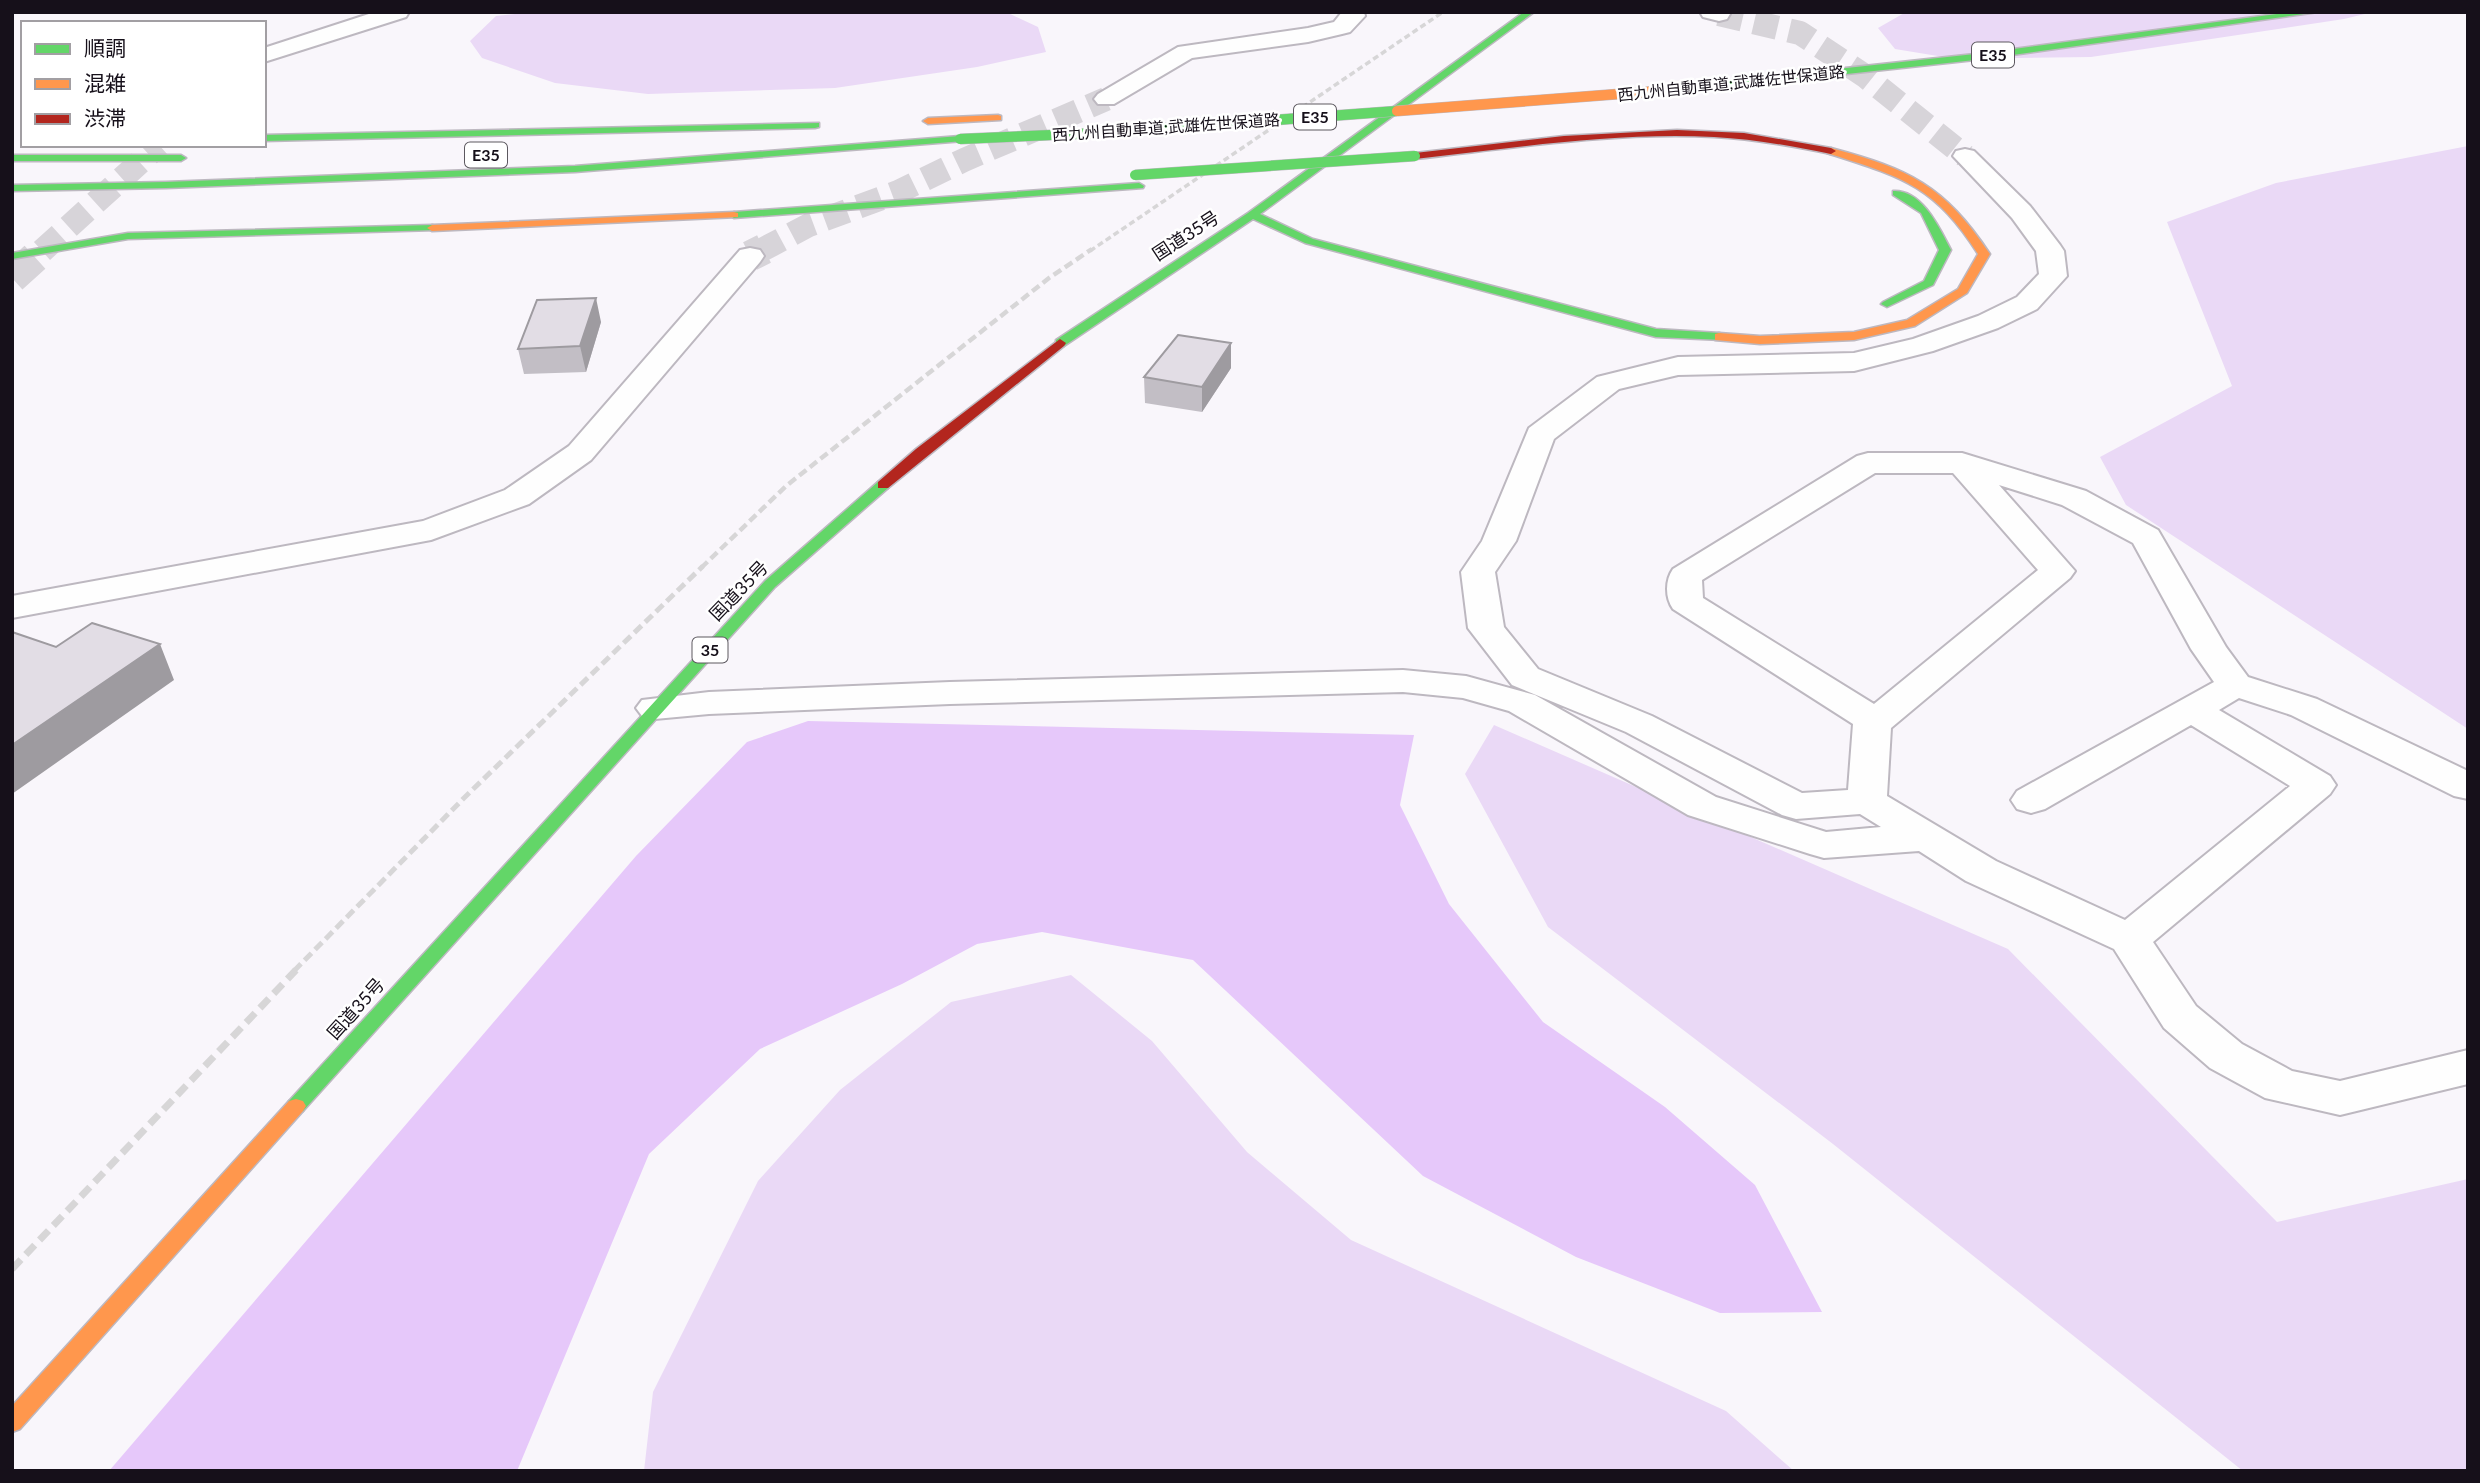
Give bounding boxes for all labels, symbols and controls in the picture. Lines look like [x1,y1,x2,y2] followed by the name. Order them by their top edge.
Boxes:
[21,21,266,147] legend
[84,35,126,60] text: 順調
[1972,42,2014,68] road number: E35
[1616,61,1845,104] street label: 西九州自動車道;武雄佐世保道路
[84,70,126,95] text: 混雑
[84,105,126,130] text: 渋滞
[1294,105,1336,130] road number: E35
[1051,109,1280,144] street label: 西九州自動車道;武雄佐世保道路
[465,142,507,168] road number: E35
[1148,206,1223,265] street label: 国道35号
[704,556,772,625] street label: 国道35号
[692,638,728,663] road number: 35
[322,973,388,1044] street label: 国道35号

